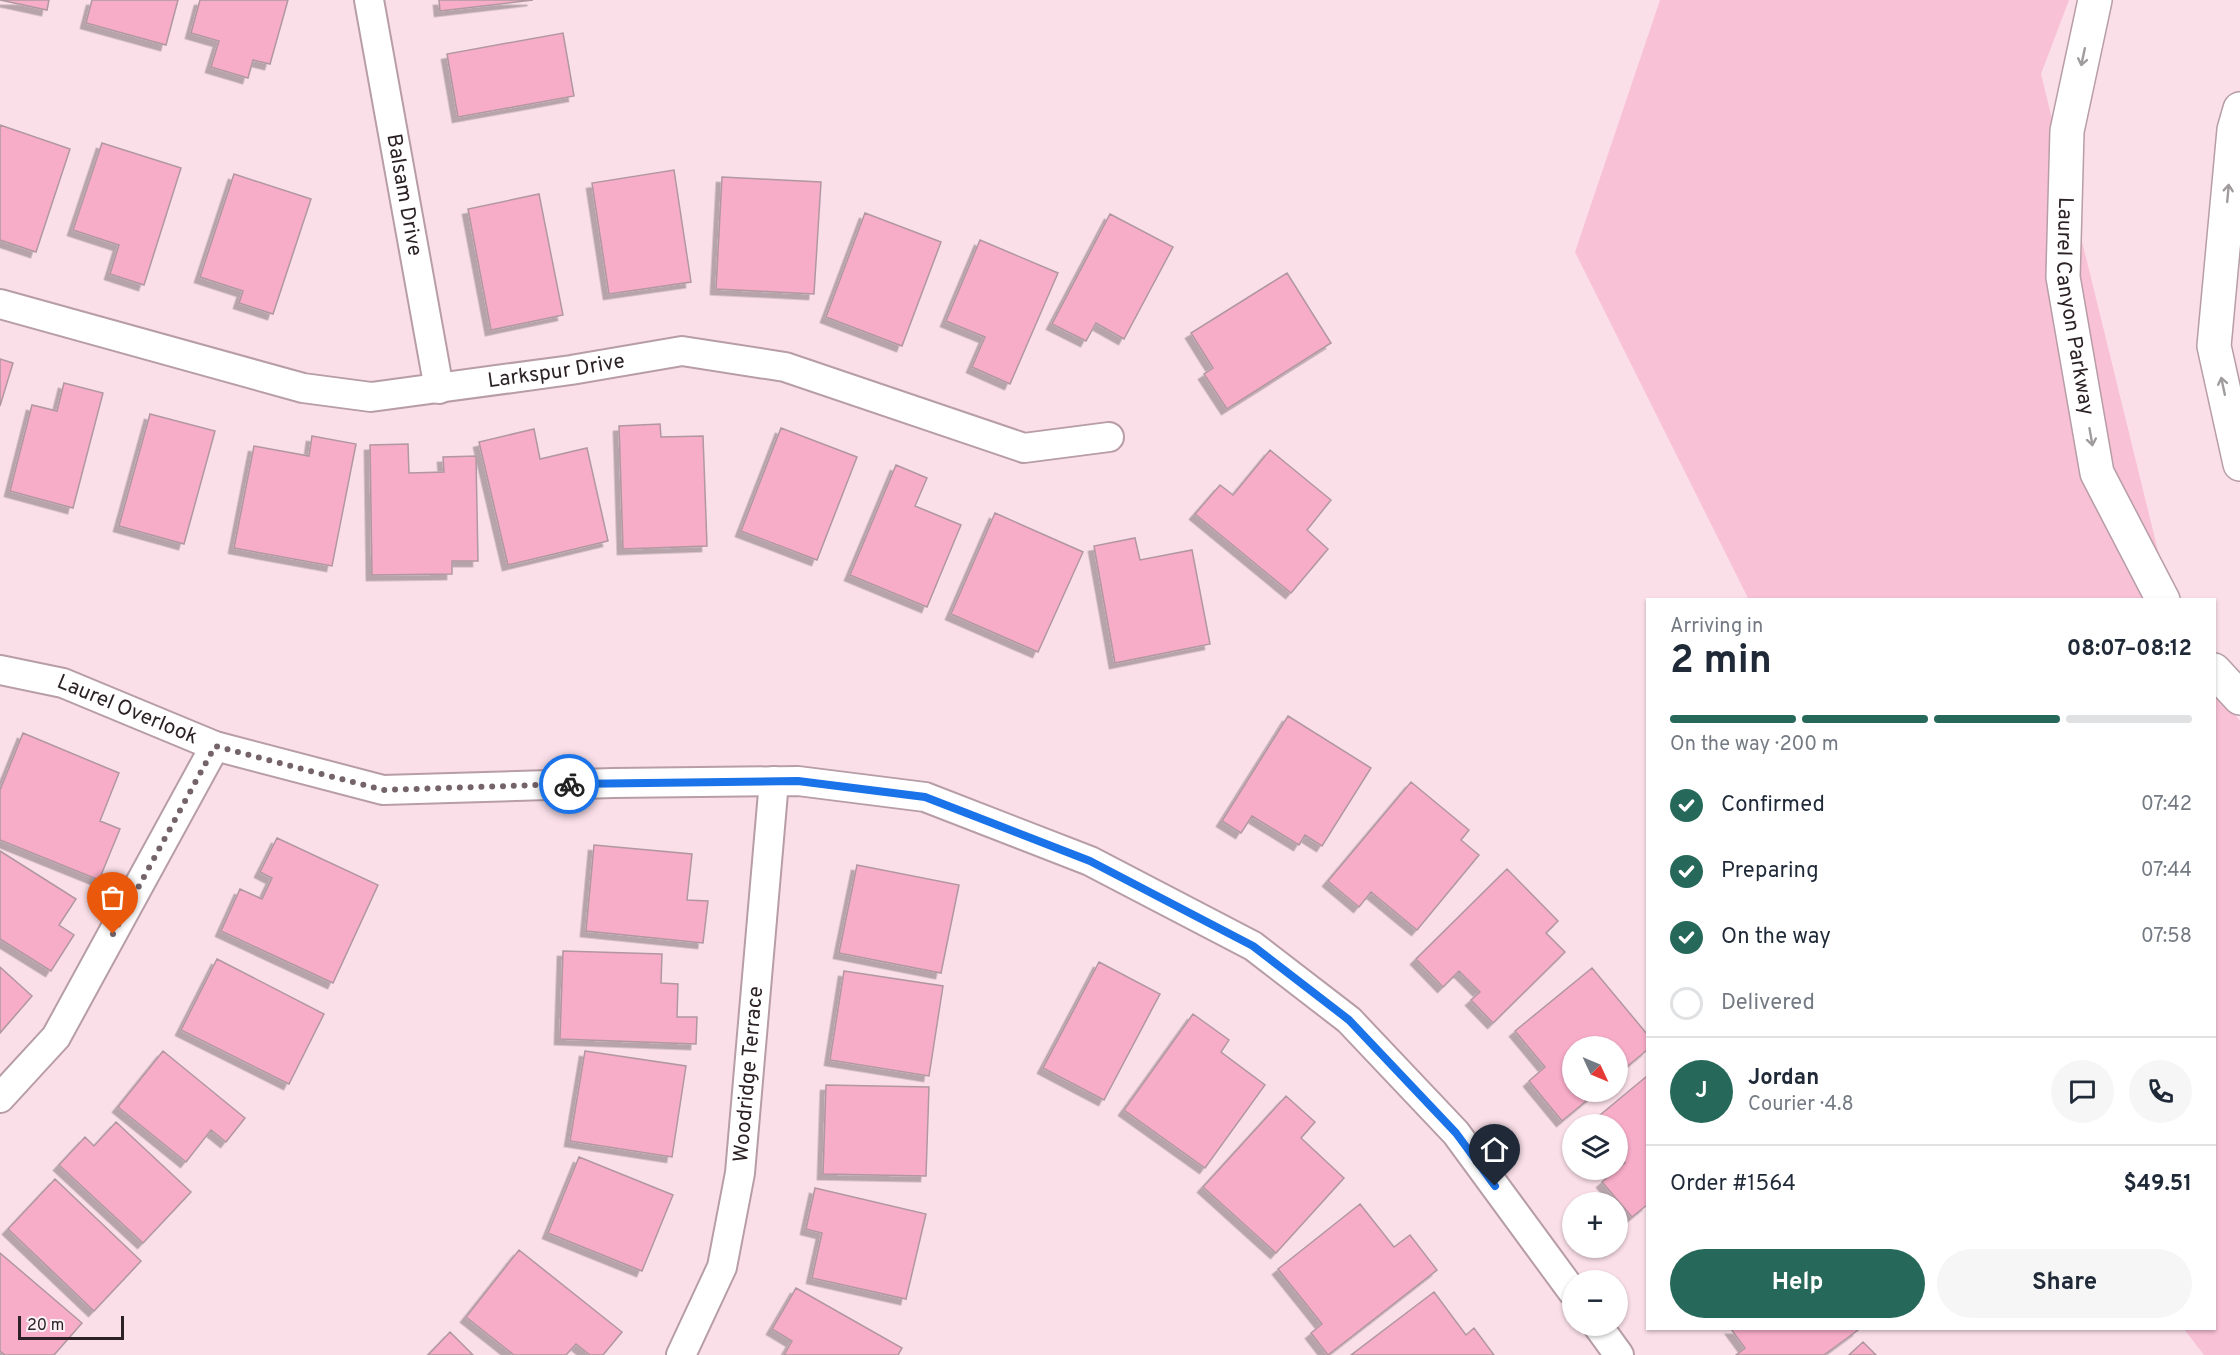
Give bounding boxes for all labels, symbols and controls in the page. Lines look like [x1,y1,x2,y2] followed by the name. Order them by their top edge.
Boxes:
[2076,47,2088,66] one-way arrow
[380,131,428,258] street label: Balsam Drive
[2223,183,2234,203] one-way arrow
[2049,196,2100,417] street label: Laurel Canyon Parkway
[486,348,627,395] street label: Larkspur Drive
[2217,377,2228,396] one-way arrow
[2086,427,2097,446] one-way arrow
[1670,614,1763,640] text: Arriving in
[2067,636,2192,663] text: 08:07–08:12
[1670,638,1772,687] text: 2 min
[53,668,202,751] street label: Laurel Overlook
[1670,732,1839,758] text: On the way · 200 m
[539,754,599,814] courier
[553,768,586,801] icon: bike
[1670,789,1703,822] icon: check
[1721,792,1825,819] text: Confirmed
[2141,792,2192,818] text: 07:42
[1670,855,1703,888] icon: check
[1721,858,1819,885] text: Preparing
[2141,858,2192,884] text: 07:44
[87,872,138,934] pin
[96,881,129,914] icon: bag
[1670,921,1703,954] icon: check
[1721,924,1831,951] text: On the way
[2141,924,2192,950] text: 07:58
[727,985,770,1163] street label: Woodridge Terrace
[1721,990,1815,1017] text: Delivered
[1562,1036,1628,1102] north arrow
[1562,1036,1628,1336] map controls
[2051,1060,2114,1123] button: chat
[2129,1060,2192,1123] button: phone
[1748,1065,1819,1092] text: Jordan
[1695,1078,1708,1105] text: J
[1748,1092,1854,1118] text: Courier · 4.8
[1562,1114,1628,1180] button: layers
[1469,1124,1520,1186] pin
[1478,1133,1511,1166] icon: home
[1670,1171,1796,1198] text: Order #1564
[2123,1171,2192,1198] text: $49.51
[1562,1192,1628,1258] button: +
[1670,1249,1925,1318] button: Help
[1937,1249,2192,1318] button: Share
[1562,1270,1628,1336] button: −
[18,1313,124,1340] scale bar
[27,1316,64,1336] text: 20 m

